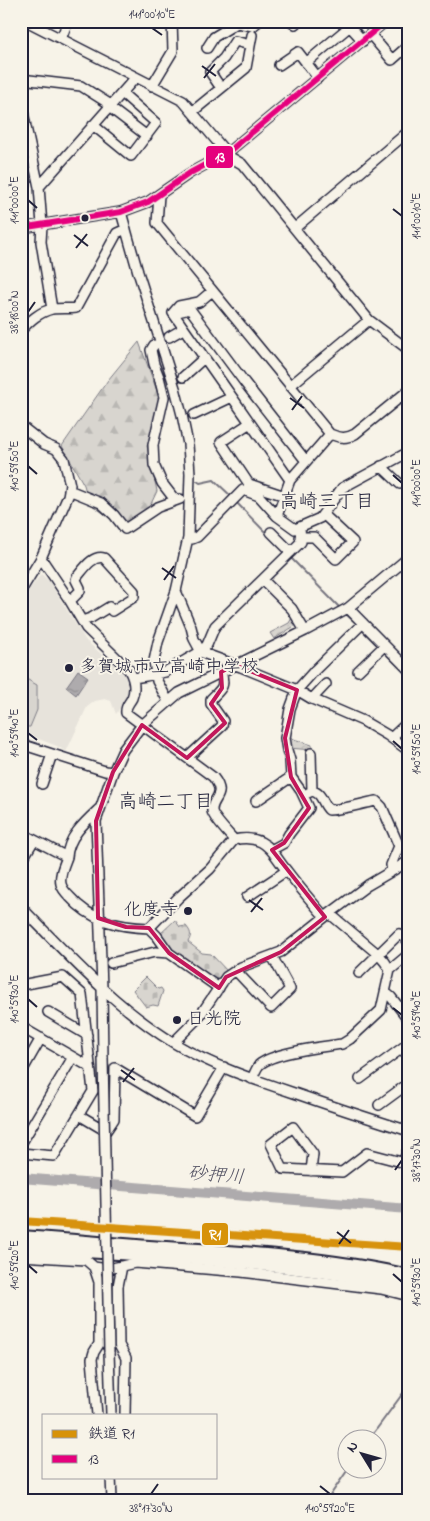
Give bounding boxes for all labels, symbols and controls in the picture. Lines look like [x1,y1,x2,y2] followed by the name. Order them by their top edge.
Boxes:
[129,6,175,24] text: 141°00'10"E
[205,145,234,169] line badge: 13
[215,148,225,169] text: 13
[6,176,24,224] text: 141°00'00"E
[408,193,426,239] text: 141°00'10"E
[80,213,90,223] unlabelled marker
[6,290,24,334] text: 38°18'00"N
[6,440,24,492] text: 140°59'50"E
[408,459,426,507] text: 141°00'00"E
[279,489,375,516] district label: 高崎三丁目
[79,655,259,681] place label: 多賀城市立高崎中学校
[63,662,75,674] marker: 多賀城市立高崎中学校
[6,708,24,758] text: 140°59'40"E
[408,723,426,775] text: 140°59'50"E
[118,789,214,816] district label: 高崎二丁目
[124,898,178,924] place label: 化度寺
[182,905,194,917] marker: 化度寺
[6,974,24,1024] text: 140°59'30"E
[408,990,426,1040] text: 140°59'40"E
[187,1007,241,1033] place label: 日光院
[171,1014,183,1026] marker: 日光院
[408,1138,426,1182] text: 38°17'30"N
[186,1160,246,1192] water label: 砂押川
[201,1222,229,1246] line badge: R1
[208,1225,222,1246] text: R1
[6,1240,24,1290] text: 140°59'20"E
[408,1257,426,1307] text: 140°59'30"E
[42,1414,218,1478] legend
[88,1423,135,1445] text: 鉄道 R1
[338,1428,388,1478] north arrow
[342,1437,364,1457] text: N
[88,1449,99,1471] text: 13
[129,1500,173,1518] text: 38°17'30"N
[305,1500,355,1518] text: 140°59'20"E

